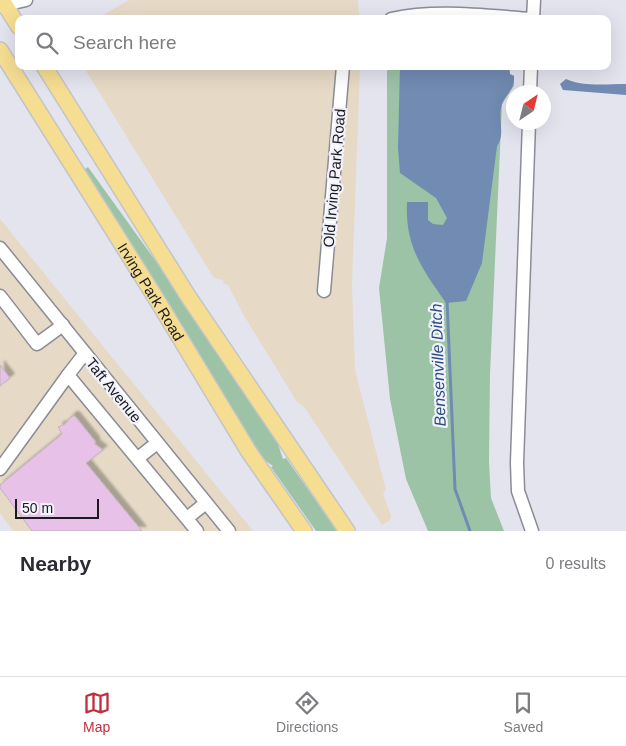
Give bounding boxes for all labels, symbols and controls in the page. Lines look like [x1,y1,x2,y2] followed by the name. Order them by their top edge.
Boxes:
[15,15,611,70] search box
[33,29,61,57] icon: search
[73,32,177,53] text: Search here
[506,85,551,130] north arrow
[319,108,349,248] street label: Old Irving Park Road
[115,240,188,343] street label: Irving Park Road
[427,303,449,427] water label: Bensenville Ditch
[83,354,145,426] street label: Taft Avenue
[15,496,99,519] scale bar
[22,500,53,516] text: 50 m
[20,552,91,575] text: Nearby
[546,555,606,572] text: 0 results
[83,689,111,735] tab: Map
[276,689,338,735] tab: Directions
[504,689,543,735] tab: Saved

